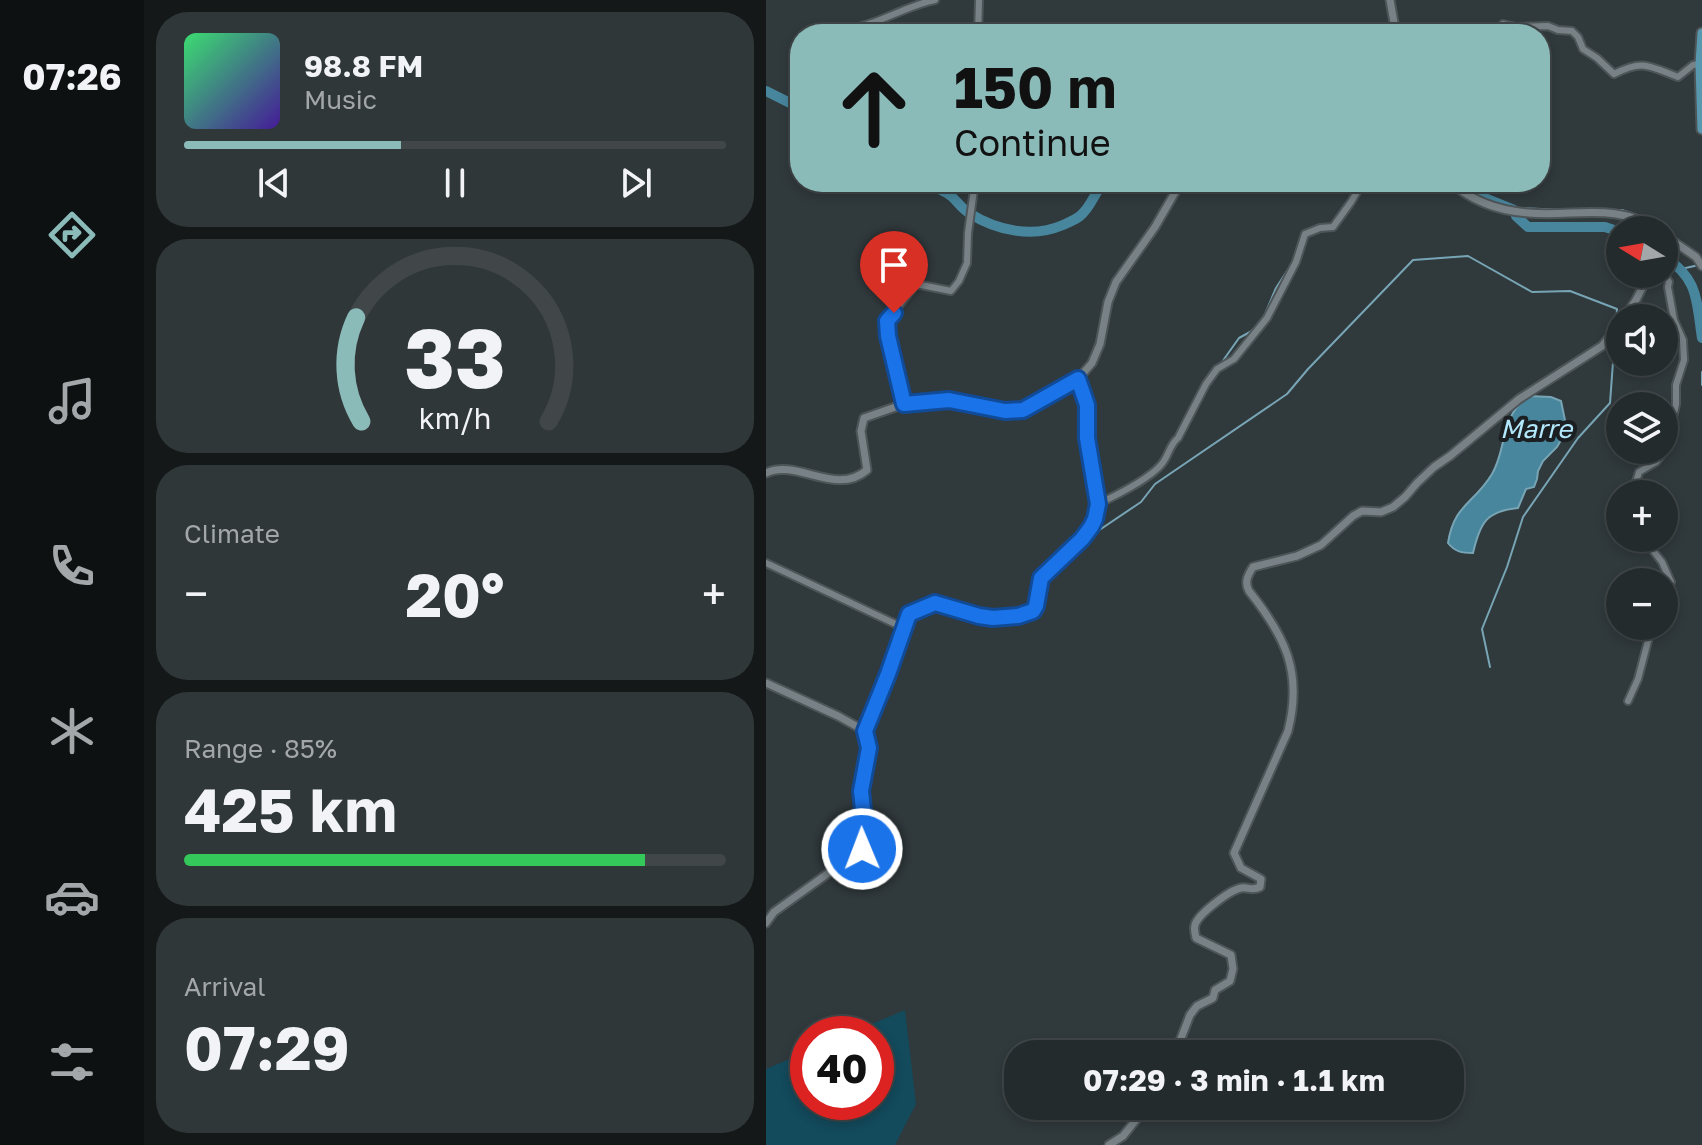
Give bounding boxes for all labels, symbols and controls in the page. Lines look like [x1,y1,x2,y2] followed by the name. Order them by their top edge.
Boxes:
[304,48,423,84] text: 98.8 FM
[954,53,1116,120] text: 150 m
[22,55,122,98] text: 07:26
[822,56,926,160] icon: ahead
[304,84,377,115] text: Music
[954,121,1111,164] text: Continue
[252,161,296,205] icon: previous
[433,161,477,205] icon: pause
[614,161,658,205] icon: next
[44,207,100,263] icon: directions
[1606,216,1678,288] north arrow
[1606,216,1678,640] map controls
[860,231,928,313] pin
[872,243,916,287] icon: arrive
[1606,304,1678,376] button: sound
[404,305,506,405] text: 33
[44,373,100,429] icon: music
[1606,392,1678,464] button: layers
[419,401,491,435] text: km/h
[1500,413,1574,444] water label: Marre
[1606,480,1678,552] button: +
[184,518,280,549] text: Climate
[44,538,100,594] icon: phone
[406,558,505,630] text: 20°
[184,567,208,620] text: −
[702,567,726,620] text: +
[1606,568,1678,640] button: −
[44,703,100,759] icon: climate
[184,733,337,764] text: Range · 85%
[184,773,397,845] text: 425 km
[820,807,904,891] position arrow
[44,869,100,925] icon: car
[184,971,265,1002] text: Arrival
[184,1011,350,1083] text: 07:29
[790,1016,894,1120] speed limit sign: 40
[44,1034,100,1090] icon: filters
[1083,1062,1385,1098] text: 07:29 · 3 min · 1.1 km

